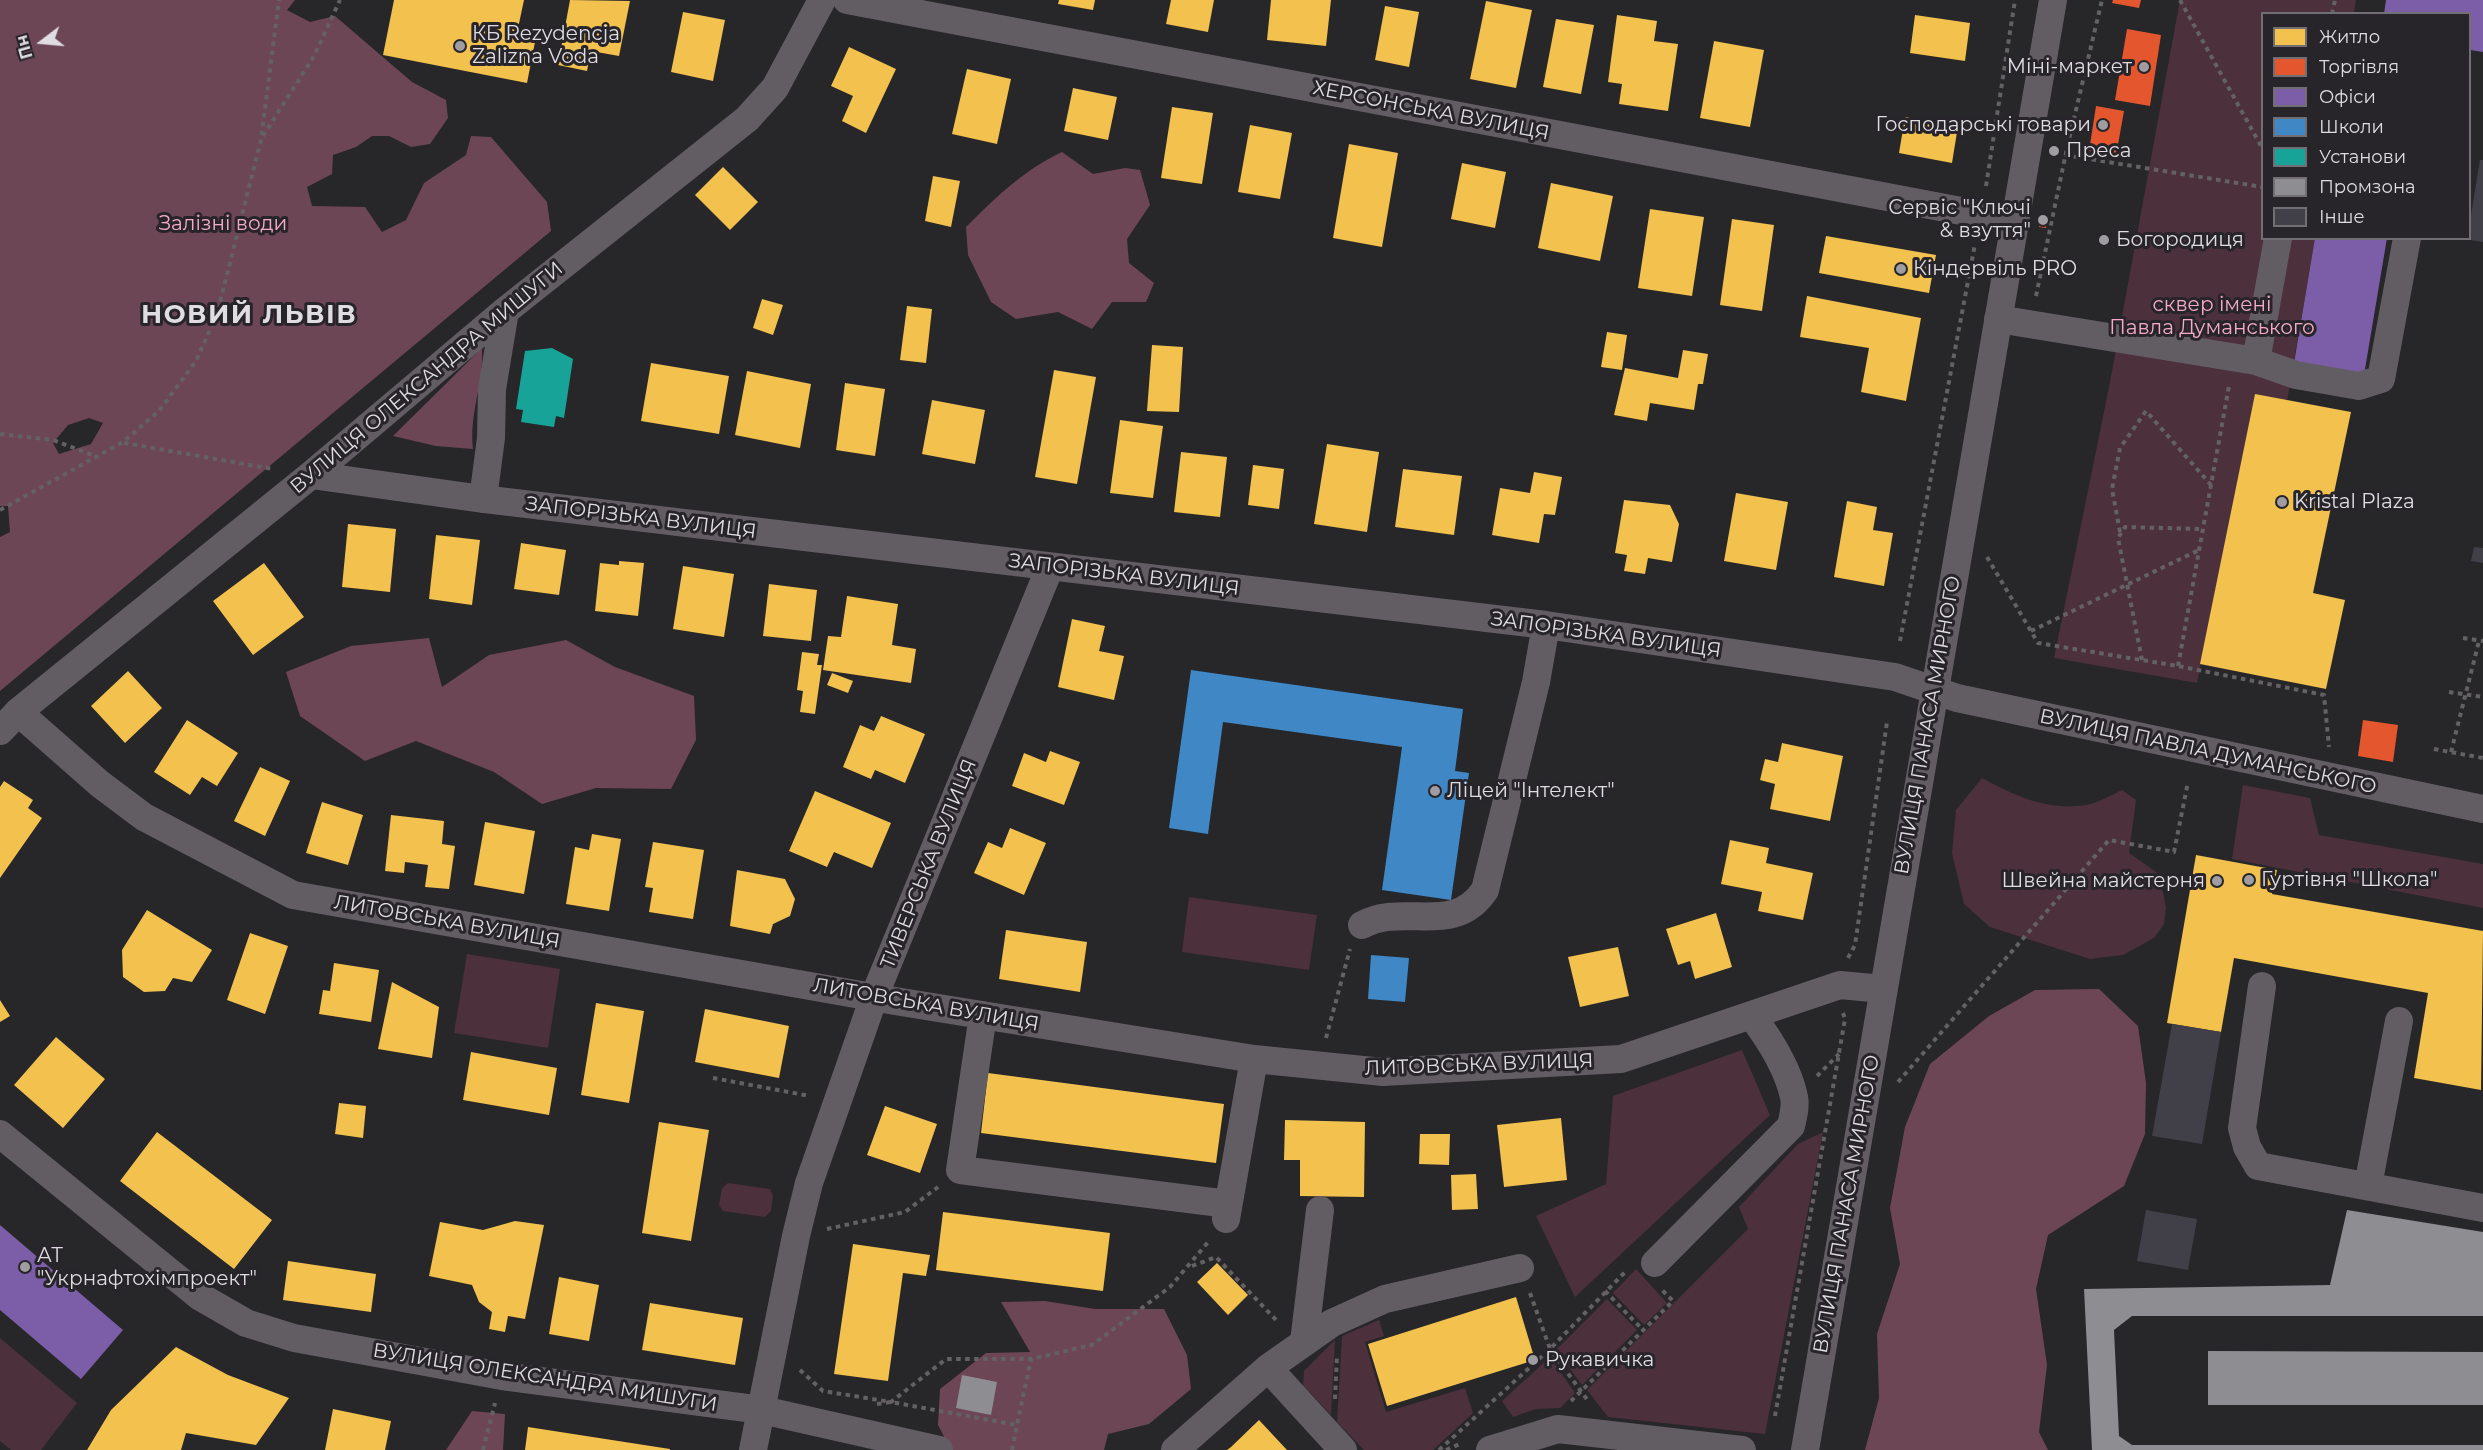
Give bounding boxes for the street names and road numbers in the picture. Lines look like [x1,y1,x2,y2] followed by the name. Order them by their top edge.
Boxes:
[1311,76,1551,146] street label: ХЕРСОНСЬКА ВУЛИЦЯ
[286,257,568,499] street label: ВУЛИЦЯ ОЛЕКСАНДРА МИШУГИ
[524,492,758,544] street label: ЗАПОРІЗЬКА ВУЛИЦЯ
[1007,549,1241,601] street label: ЗАПОРІЗЬКА ВУЛИЦЯ
[1890,574,1966,876] street label: ВУЛИЦЯ ПАНАСА МИРНОГО
[1489,607,1723,663] street label: ЗАПОРІЗЬКА ВУЛИЦЯ
[2037,705,2379,799] street label: ВУЛИЦЯ ПАВЛА ДУМАНСЬКОГО
[876,756,982,972] street label: ТИВЕРСЬКА ВУЛИЦЯ
[332,890,562,954] street label: ЛИТОВСЬКА ВУЛИЦЯ
[811,973,1041,1037] street label: ЛИТОВСЬКА ВУЛИЦЯ
[1364,1049,1594,1081] street label: ЛИТОВСЬКА ВУЛИЦЯ
[1809,1053,1885,1355] street label: ВУЛИЦЯ ПАНАСА МИРНОГО
[371,1339,719,1417] street label: ВУЛИЦЯ ОЛЕКСАНДРА МИШУГИ

